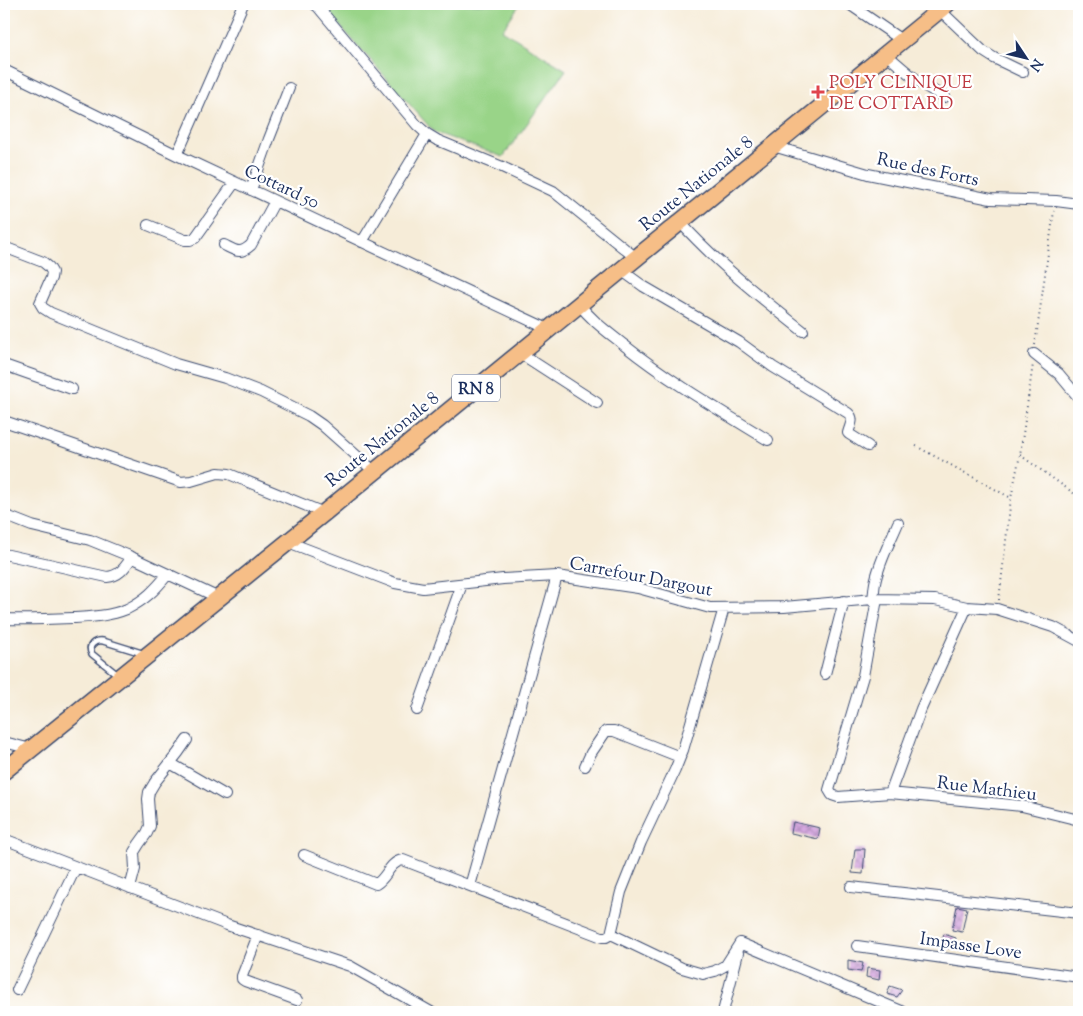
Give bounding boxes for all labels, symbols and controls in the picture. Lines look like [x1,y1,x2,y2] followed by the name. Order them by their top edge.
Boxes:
[1000,32,1050,82] north arrow
[1024,54,1046,75] text: N
[829,71,972,118] place label: POLY CLINIQUE DE COTTARD
[811,85,825,99] marker: POLY CLINIQUE DE COTTARD
[635,131,760,239] street label: Route Nationale 8
[874,147,981,194] street label: Rue des Forts
[239,159,323,217] street label: Cottard 50
[452,374,500,402] road number: RN 8
[321,387,446,495] street label: Route Nationale 8
[567,551,714,605] street label: Carrefour Dargout
[935,771,1038,809] street label: Rue Mathieu
[918,927,1023,967] street label: Impasse Love

